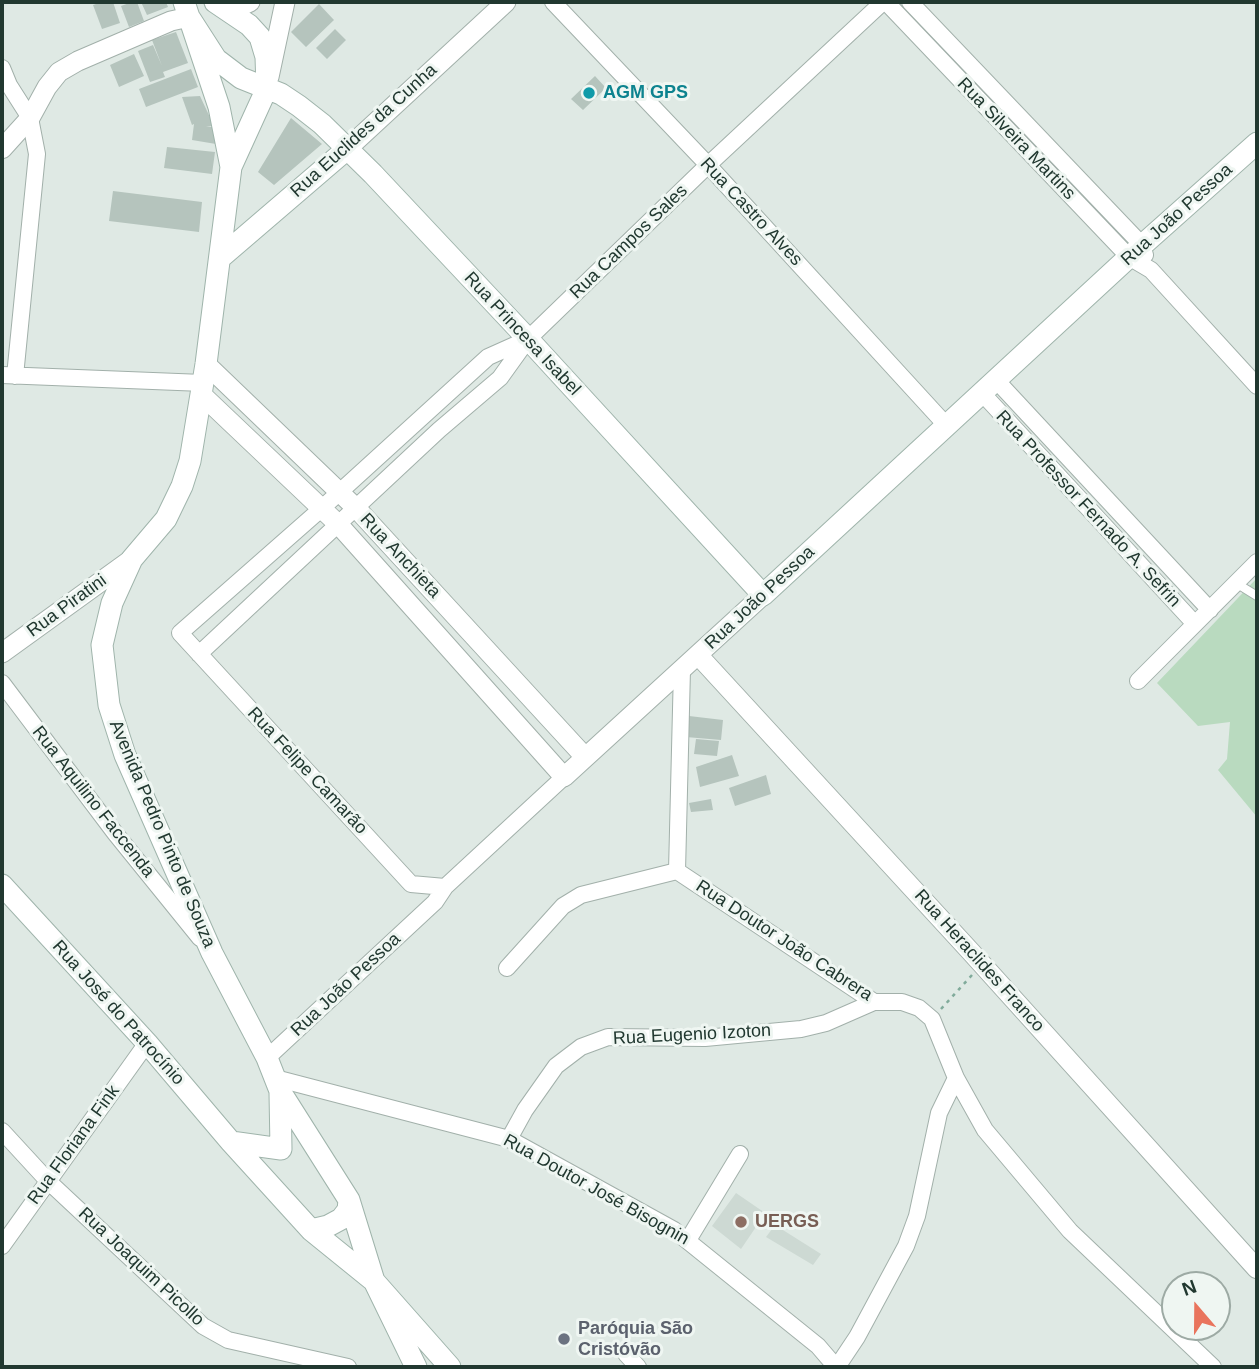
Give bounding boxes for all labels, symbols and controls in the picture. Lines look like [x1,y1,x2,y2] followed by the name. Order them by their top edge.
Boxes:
[287,60,441,202] street label: Rua Euclides da Cunha
[952,74,1080,204] street label: Rua Silveira Martins
[603,82,688,104] place label: AGM GPS
[581,85,597,101] marker: AGM GPS
[695,153,807,271] street label: Rua Castro Alves
[1117,159,1237,271] street label: Rua João Pessoa
[566,180,692,304] street label: Rua Campos Sales
[459,268,585,400] street label: Rua Princesa Isabel
[991,406,1185,612] street label: Rua Professor Fernado A. Sefrin
[355,509,445,603] street label: Rua Anchieta
[701,542,819,654] street label: Rua João Pessoa
[23,570,111,642] street label: Rua Piratini
[242,703,372,839] street label: Rua Felipe Camarão
[104,717,220,951] street label: Avenida Pedro Pinto de Souza
[27,722,159,882] street label: Rua Aquilino Faccenda
[692,876,876,1006] street label: Rua Doutor João Cabrera
[909,885,1049,1037] street label: Rua Heraclides Franco
[287,929,405,1041] street label: Rua João Pessoa
[47,936,189,1090] street label: Rua José do Patrocínio
[612,1020,772,1050] street label: Rua Eugenio Izoton
[24,1081,124,1209] street label: Rua Floriana Fink
[499,1130,693,1250] street label: Rua Doutor José Bisognin
[74,1203,208,1331] street label: Rua Joaquim Picollo
[755,1211,819,1233] place label: UERGS
[733,1214,749,1230] marker: UERGS
[1161,1271,1231,1341] north arrow
[1179,1275,1199,1300] text: N
[578,1318,693,1360] place label: Paróquia São Cristóvão
[556,1331,572,1347] marker: Paróquia São Cristóvão

